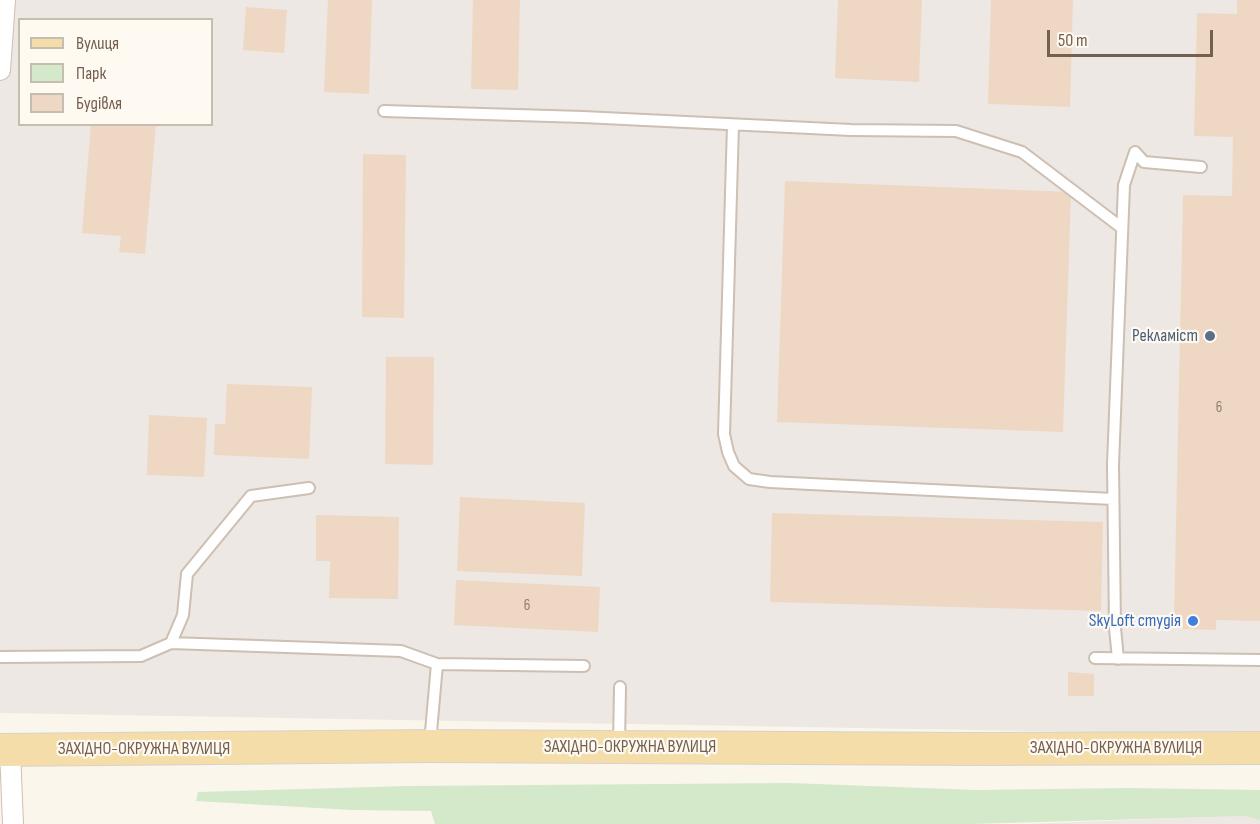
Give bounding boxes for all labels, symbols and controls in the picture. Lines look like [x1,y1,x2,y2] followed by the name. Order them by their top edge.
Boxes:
[18,18,213,126] legend
[1050,18,1216,56] scale bar
[1058,30,1088,51] text: 50 m
[76,33,119,54] text: Вулиця
[76,63,106,84] text: Парк
[76,93,122,114] text: Будівля
[1132,325,1198,347] place label: Рекламіст
[1203,329,1217,343] marker: Рекламіст
[1216,399,1222,417] house number: 6
[524,597,530,615] house number: 6
[1089,610,1181,632] place label: SkyLoft студія
[1186,614,1200,628] marker: SkyLoft студія
[544,736,716,758] street label: ЗАХІДНО-ОКРУЖНА ВУЛИЦЯ
[1030,737,1202,759] street label: ЗАХІДНО-ОКРУЖНА ВУЛИЦЯ
[58,738,230,760] street label: ЗАХІДНО-ОКРУЖНА ВУЛИЦЯ

